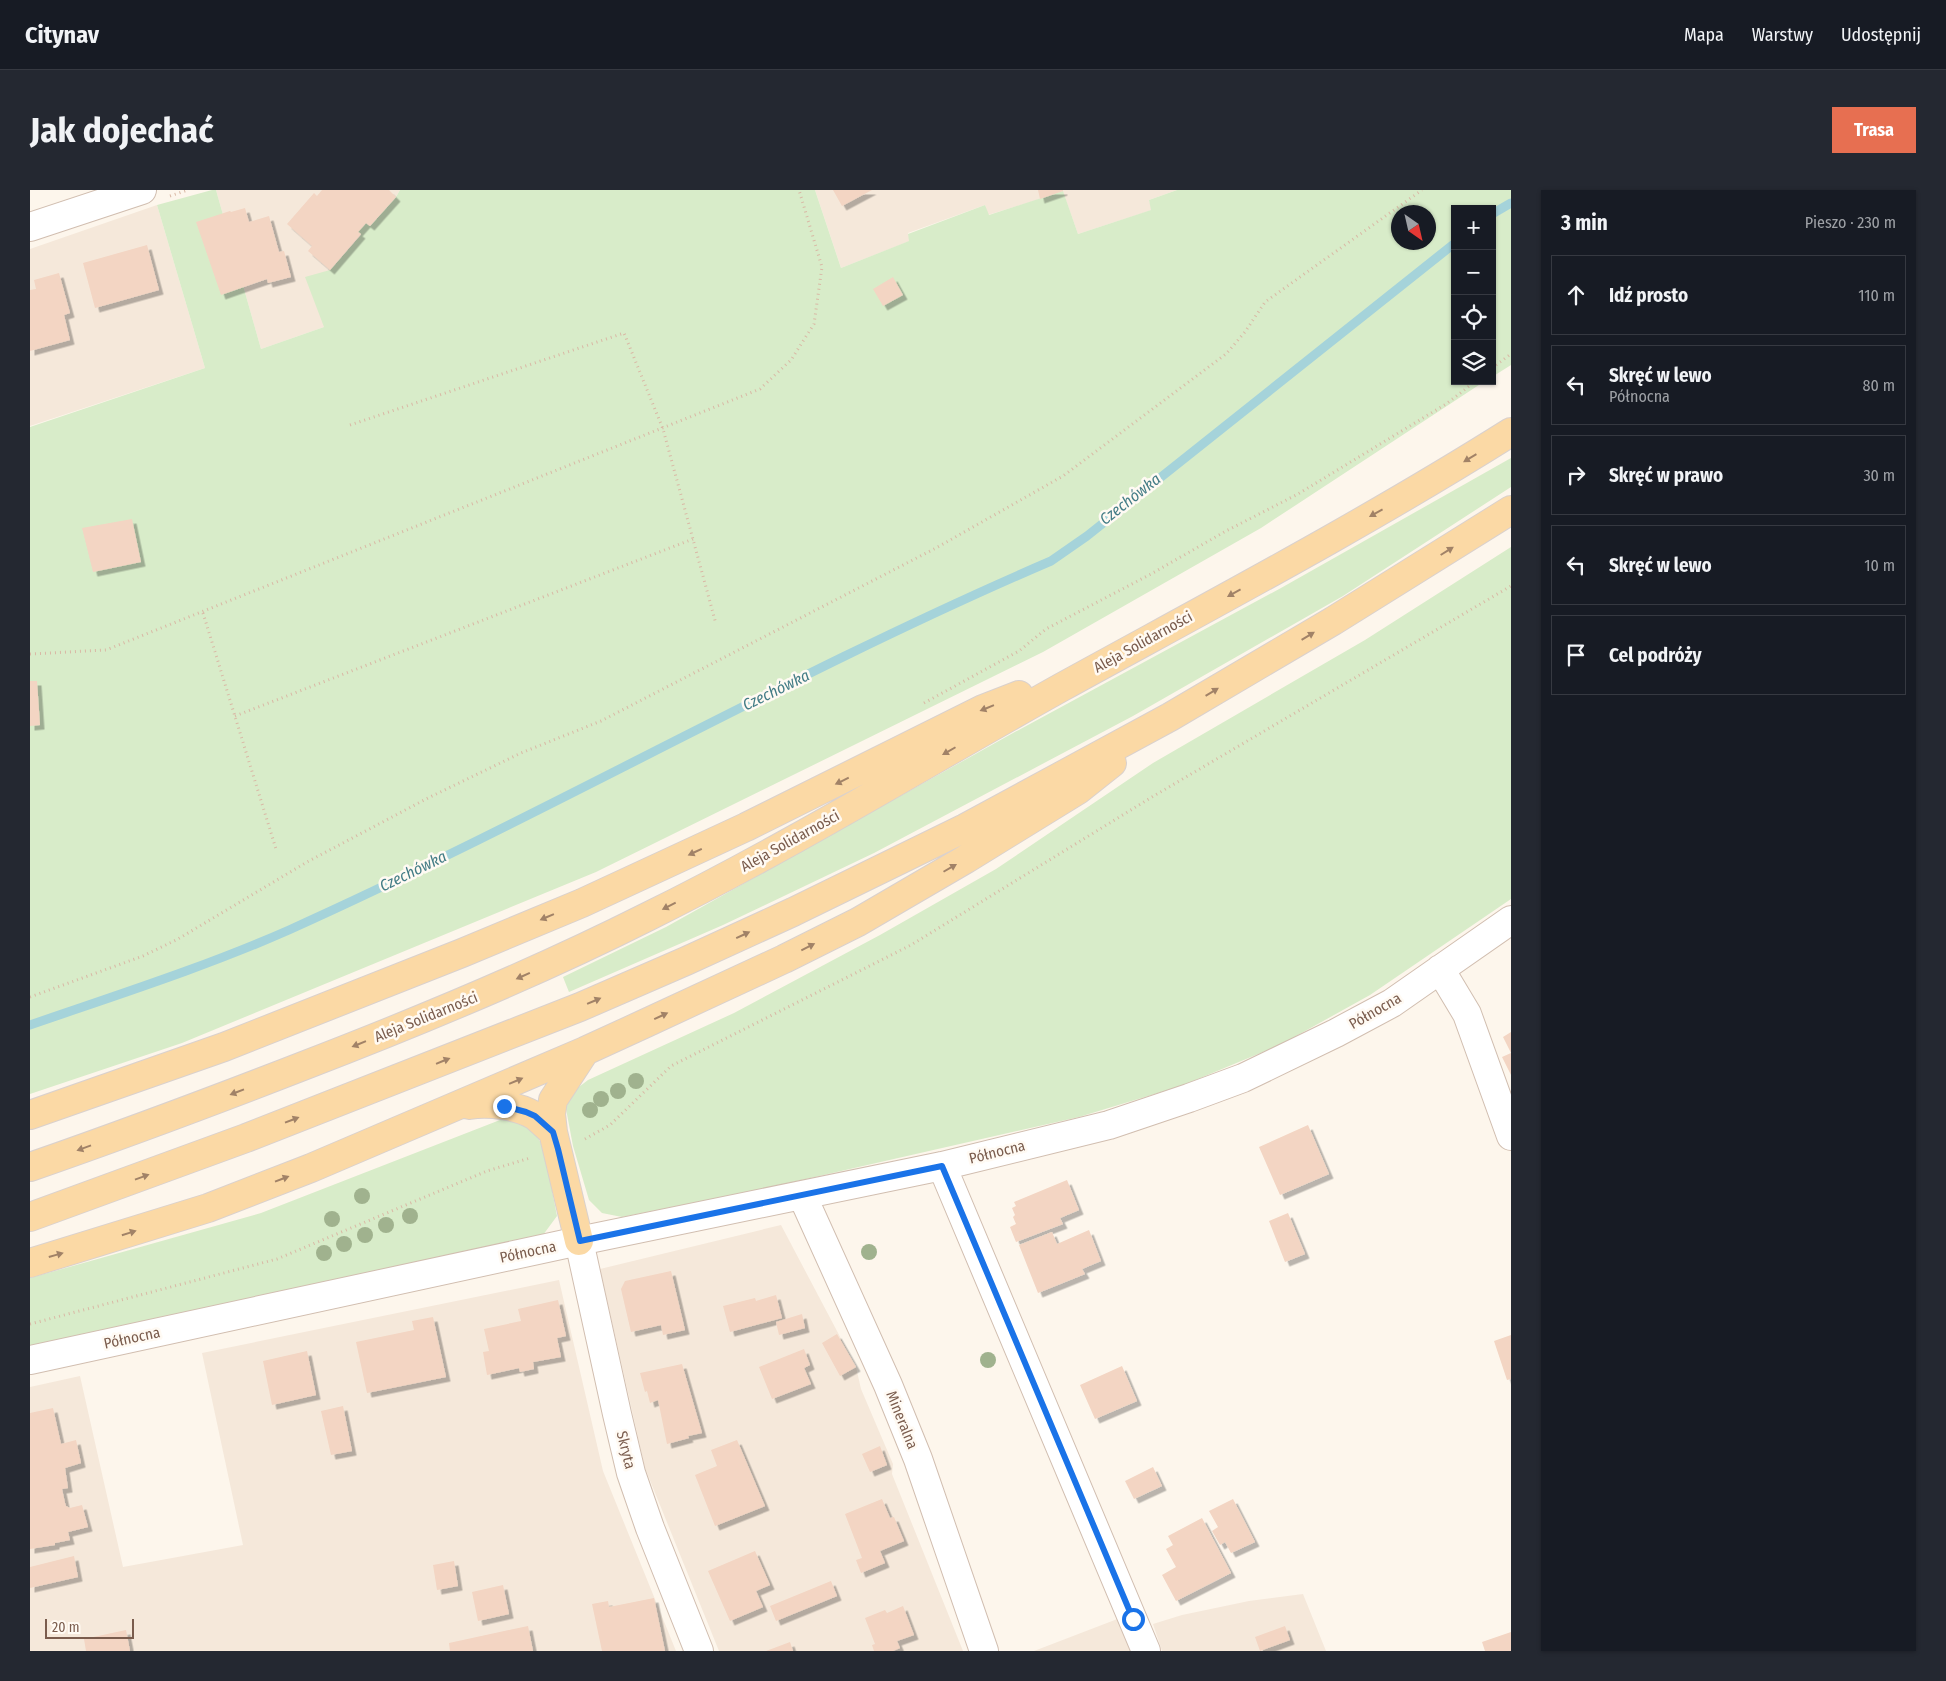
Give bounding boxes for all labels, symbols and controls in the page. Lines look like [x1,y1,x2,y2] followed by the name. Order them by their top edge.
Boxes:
[25,21,99,49] text: Citynav
[1684,24,1724,46] text: Mapa
[1752,24,1813,46] text: Warstwy
[1841,24,1921,46] text: Udostępnij
[1832,107,1916,153] button: Trasa
[30,109,213,151] text: Jak dojechać
[1391,205,1436,250] north arrow
[1451,205,1496,385] map controls
[1451,205,1496,250] button: +
[1561,210,1608,236] text: 3 min
[1805,213,1896,232] text: Pieszo · 230 m
[1451,250,1496,295] button: −
[1562,281,1590,309] icon: ahead
[1609,284,1688,307] text: Idź prosto
[1858,286,1895,305] text: 110 m
[1451,295,1496,340] button: locate
[1451,340,1496,385] button: layers
[1609,364,1712,387] text: Skręć w lewo
[1562,371,1590,399] icon: left
[1863,376,1895,395] text: 80 m
[1609,387,1670,406] text: Północna
[1463,453,1476,462] one-way arrow
[1562,461,1590,489] icon: right
[1609,464,1723,487] text: Skręć w prawo
[1863,466,1895,485] text: 30 m
[1096,469,1164,529] water label: Czechówka
[1369,509,1382,518] one-way arrow
[1440,546,1453,555] one-way arrow
[1562,551,1590,579] icon: left
[1609,554,1712,577] text: Skręć w lewo
[1864,556,1895,575] text: 10 m
[1227,588,1240,597] one-way arrow
[1091,607,1195,677] street label: Aleja Solidarności
[1302,631,1315,640] one-way arrow
[1562,641,1590,669] icon: arrive
[1609,644,1702,667] text: Cel podróży
[740,666,812,714] water label: Czechówka
[1206,688,1219,697] one-way arrow
[980,704,994,712] one-way arrow
[942,746,956,755] one-way arrow
[835,777,849,785] one-way arrow
[738,806,842,876] street label: Aleja Solidarności
[377,847,449,895] water label: Czechówka
[688,848,702,856] one-way arrow
[944,864,957,873] one-way arrow
[662,902,677,910] one-way arrow
[540,914,554,922] one-way arrow
[736,931,750,939] one-way arrow
[801,943,815,951] one-way arrow
[516,972,530,980] one-way arrow
[372,988,480,1046] street label: Aleja Solidarności
[1346,989,1404,1033] street label: Północna
[587,996,601,1004] one-way arrow
[654,1012,668,1020] one-way arrow
[351,1040,366,1048] one-way arrow
[436,1057,451,1065] one-way arrow
[509,1076,523,1084] one-way arrow
[229,1089,244,1096] one-way arrow
[493,1095,516,1118] route end
[285,1116,300,1124] one-way arrow
[967,1136,1027,1168] street label: Północna
[76,1144,91,1152] one-way arrow
[135,1173,150,1181] one-way arrow
[275,1175,290,1182] one-way arrow
[122,1228,137,1236] one-way arrow
[498,1237,558,1267] street label: Północna
[49,1251,64,1259] one-way arrow
[102,1323,162,1353] street label: Północna
[882,1388,922,1452] street label: Mineralna
[613,1429,639,1471] street label: Skryta
[1122,1608,1145,1631] route start
[45,1616,134,1639] scale bar
[52,1619,80,1636] text: 20 m

